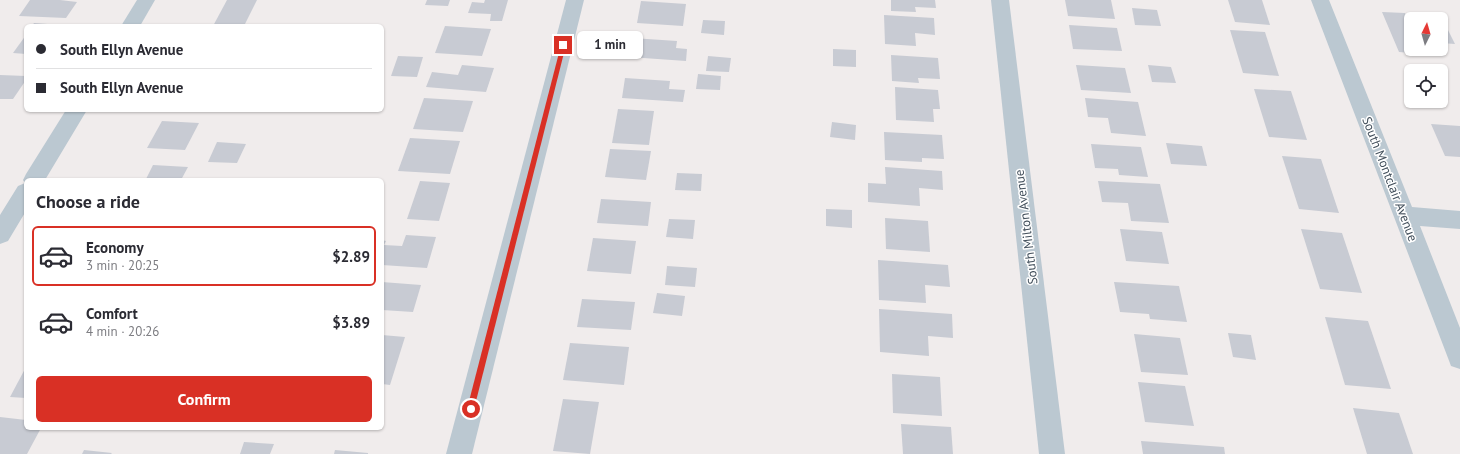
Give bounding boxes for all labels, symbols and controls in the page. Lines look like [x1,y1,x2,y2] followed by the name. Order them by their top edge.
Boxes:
[1404,12,1448,56] north arrow
[1404,12,1448,108] map controls
[577,31,643,59] callout: 1 min
[554,36,572,54] route end
[594,36,626,53] text: 1 min
[60,40,183,59] text: South Ellyn Avenue
[1404,64,1448,108] button: locate
[60,78,183,97] text: South Ellyn Avenue
[1358,114,1422,244] street label: South Montclair Avenue
[1011,169,1041,285] street label: South Milton Avenue
[36,190,140,213] text: Choose a ride
[38,238,74,274] icon: car
[86,238,144,257] text: Economy
[332,247,370,266] text: $2.89
[86,257,159,274] text: 3 min · 20:25
[38,304,74,340] icon: car
[86,304,138,323] text: Comfort
[332,313,370,332] text: $3.89
[86,323,159,340] text: 4 min · 20:26
[36,376,372,422] button: Confirm
[462,400,480,418] route start

